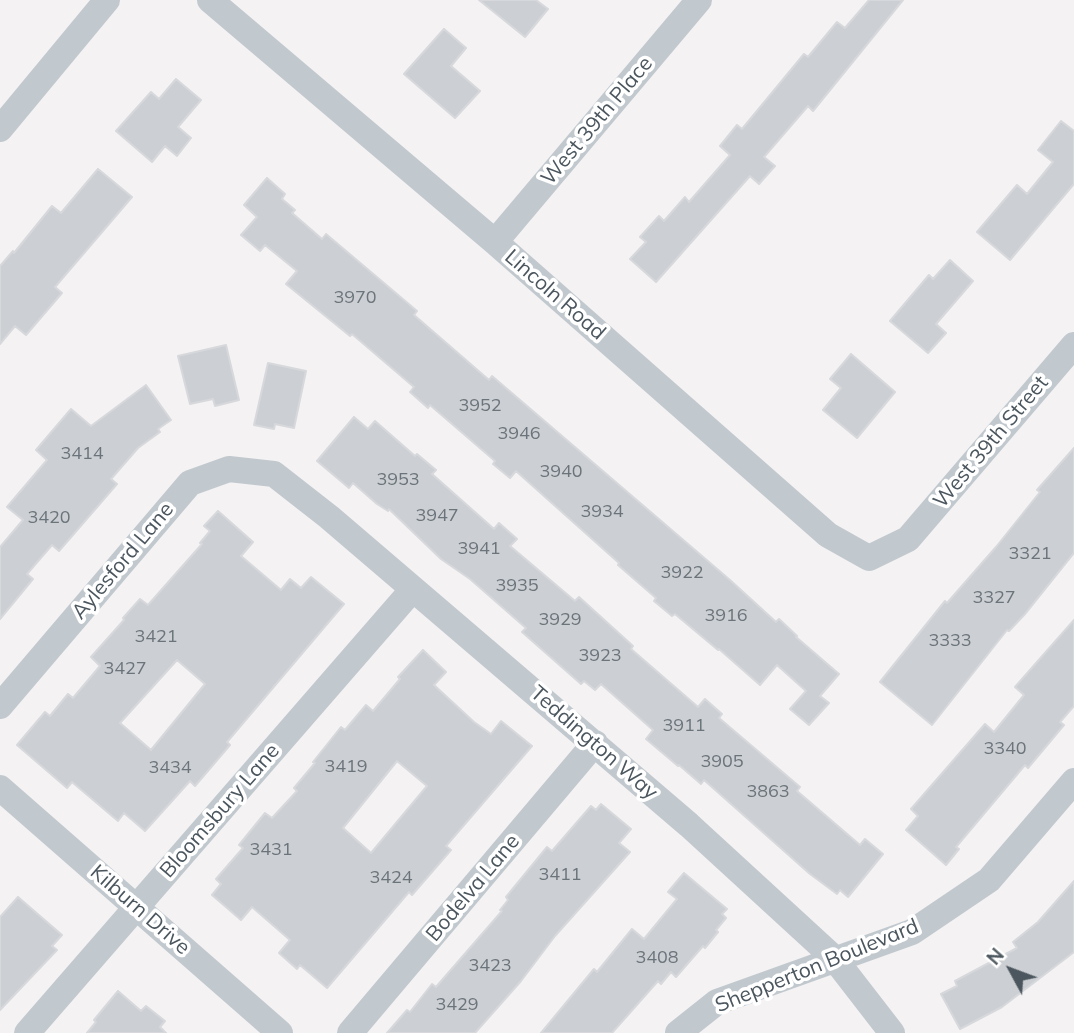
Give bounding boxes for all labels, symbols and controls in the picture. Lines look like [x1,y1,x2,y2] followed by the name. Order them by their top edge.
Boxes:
[536,52,658,190] street label: West 39th Place
[499,244,611,346] street label: Lincoln Road
[333,287,377,309] house number: 3970
[928,371,1054,513] street label: West 39th Street
[458,395,502,417] house number: 3952
[497,423,541,445] house number: 3946
[60,443,104,465] house number: 3414
[539,461,583,483] house number: 3940
[376,469,420,491] house number: 3953
[67,497,179,625] street label: Aylesford Lane
[580,501,624,523] house number: 3934
[415,505,459,527] house number: 3947
[27,507,71,529] house number: 3420
[457,538,501,560] house number: 3941
[1008,543,1052,565] house number: 3321
[660,562,704,584] house number: 3922
[495,575,539,597] house number: 3935
[972,587,1016,609] house number: 3327
[704,605,748,627] house number: 3916
[538,609,582,631] house number: 3929
[134,626,178,648] house number: 3421
[928,630,972,652] house number: 3333
[578,645,622,667] house number: 3923
[103,658,147,680] house number: 3427
[525,681,663,805] street label: Teddington Way
[662,715,706,737] house number: 3911
[983,738,1027,760] house number: 3340
[155,739,285,883] street label: Bloomsbury Lane
[700,751,744,773] house number: 3905
[324,756,368,778] house number: 3419
[148,757,192,779] house number: 3434
[746,781,790,803] house number: 3863
[421,829,525,947] street label: Bodelva Lane
[249,839,293,861] house number: 3431
[85,860,195,960] street label: Kilburn Drive
[538,864,582,886] house number: 3411
[369,867,413,889] house number: 3424
[712,914,922,1018] street label: Shepperton Boulevard
[976,935,1046,1005] north arrow
[981,943,1009,970] text: N
[635,947,679,969] house number: 3408
[468,955,512,977] house number: 3423
[435,994,479,1016] house number: 3429

